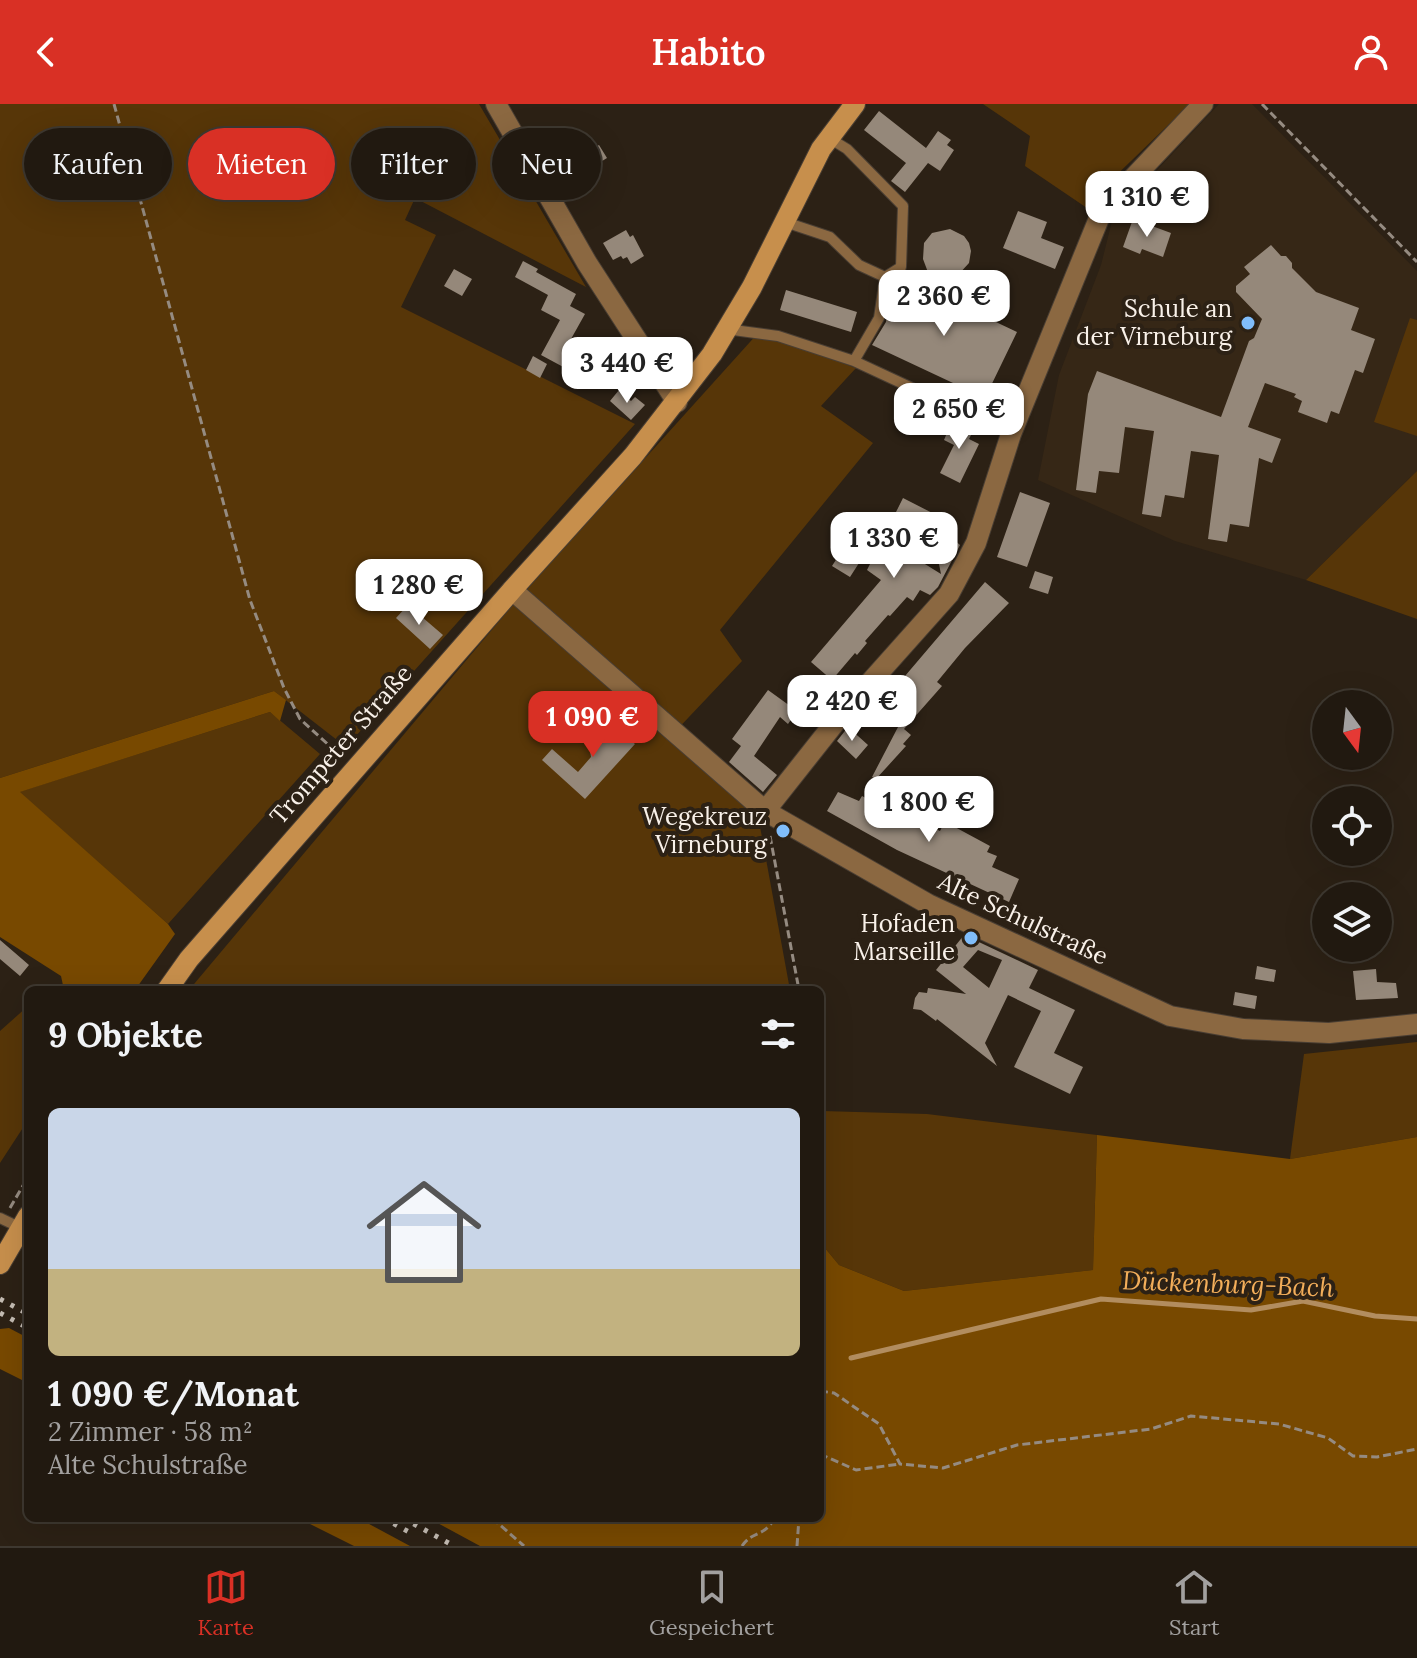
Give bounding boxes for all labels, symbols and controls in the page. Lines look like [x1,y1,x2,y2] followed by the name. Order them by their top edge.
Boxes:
[651,29,766,75] text: Habito
[24,30,68,74] icon: back
[1349,30,1393,74] icon: person
[24,128,172,200] chip: Kaufen
[188,128,335,200] chip: Mieten
[351,128,476,200] chip: Filter
[492,128,601,200] chip: Neu
[1073,171,1221,239] pin: 1 310 €
[1104,180,1190,213] text: 1 310 €
[870,270,1018,338] pin: 2 360 €
[897,279,991,312] text: 2 360 €
[1076,293,1233,352] place label: Schule an der Virneburg
[1239,314,1257,332] marker: Schule an der Virneburg
[553,337,701,405] pin: 3 440 €
[580,346,674,379] text: 3 440 €
[885,383,1033,451] pin: 2 650 €
[912,392,1006,425] text: 2 650 €
[820,512,968,580] pin: 1 330 €
[849,521,939,554] text: 1 330 €
[345,559,493,627] pin: 1 280 €
[374,568,464,601] text: 1 280 €
[263,658,418,831] street label: Trompeter Straße
[778,675,926,743] pin: 2 420 €
[805,684,899,717] text: 2 420 €
[1312,690,1392,770] north arrow
[1312,690,1392,962] map controls
[519,691,667,759] pin: 1 090 €
[546,700,640,733] text: 1 090 €
[855,776,1003,844] pin: 1 800 €
[882,785,976,818] text: 1 800 €
[1312,786,1392,866] button: locate
[642,801,768,860] place label: Wegekreuz Virneburg
[774,822,792,840] marker: Wegekreuz Virneburg
[932,865,1113,972] street label: Alte Schulstraße
[1312,882,1392,962] button: layers
[853,908,955,967] place label: Hofaden Marseille
[962,929,980,947] marker: Hofaden Marseille
[756,1012,800,1056] icon: filters
[48,1013,203,1056] text: 9 Objekte
[352,1160,496,1304] icon: home
[1121,1263,1335,1304] water label: Dückenburg-Bach
[48,1372,299,1415] text: 1 090 €/Monat
[48,1415,253,1448] text: 2 Zimmer · 58 m²
[48,1448,247,1481] text: Alte Schulstraße
[197,1565,254,1641] tab: Karte
[649,1565,774,1641] tab: Gespeichert
[1169,1565,1220,1641] tab: Start

